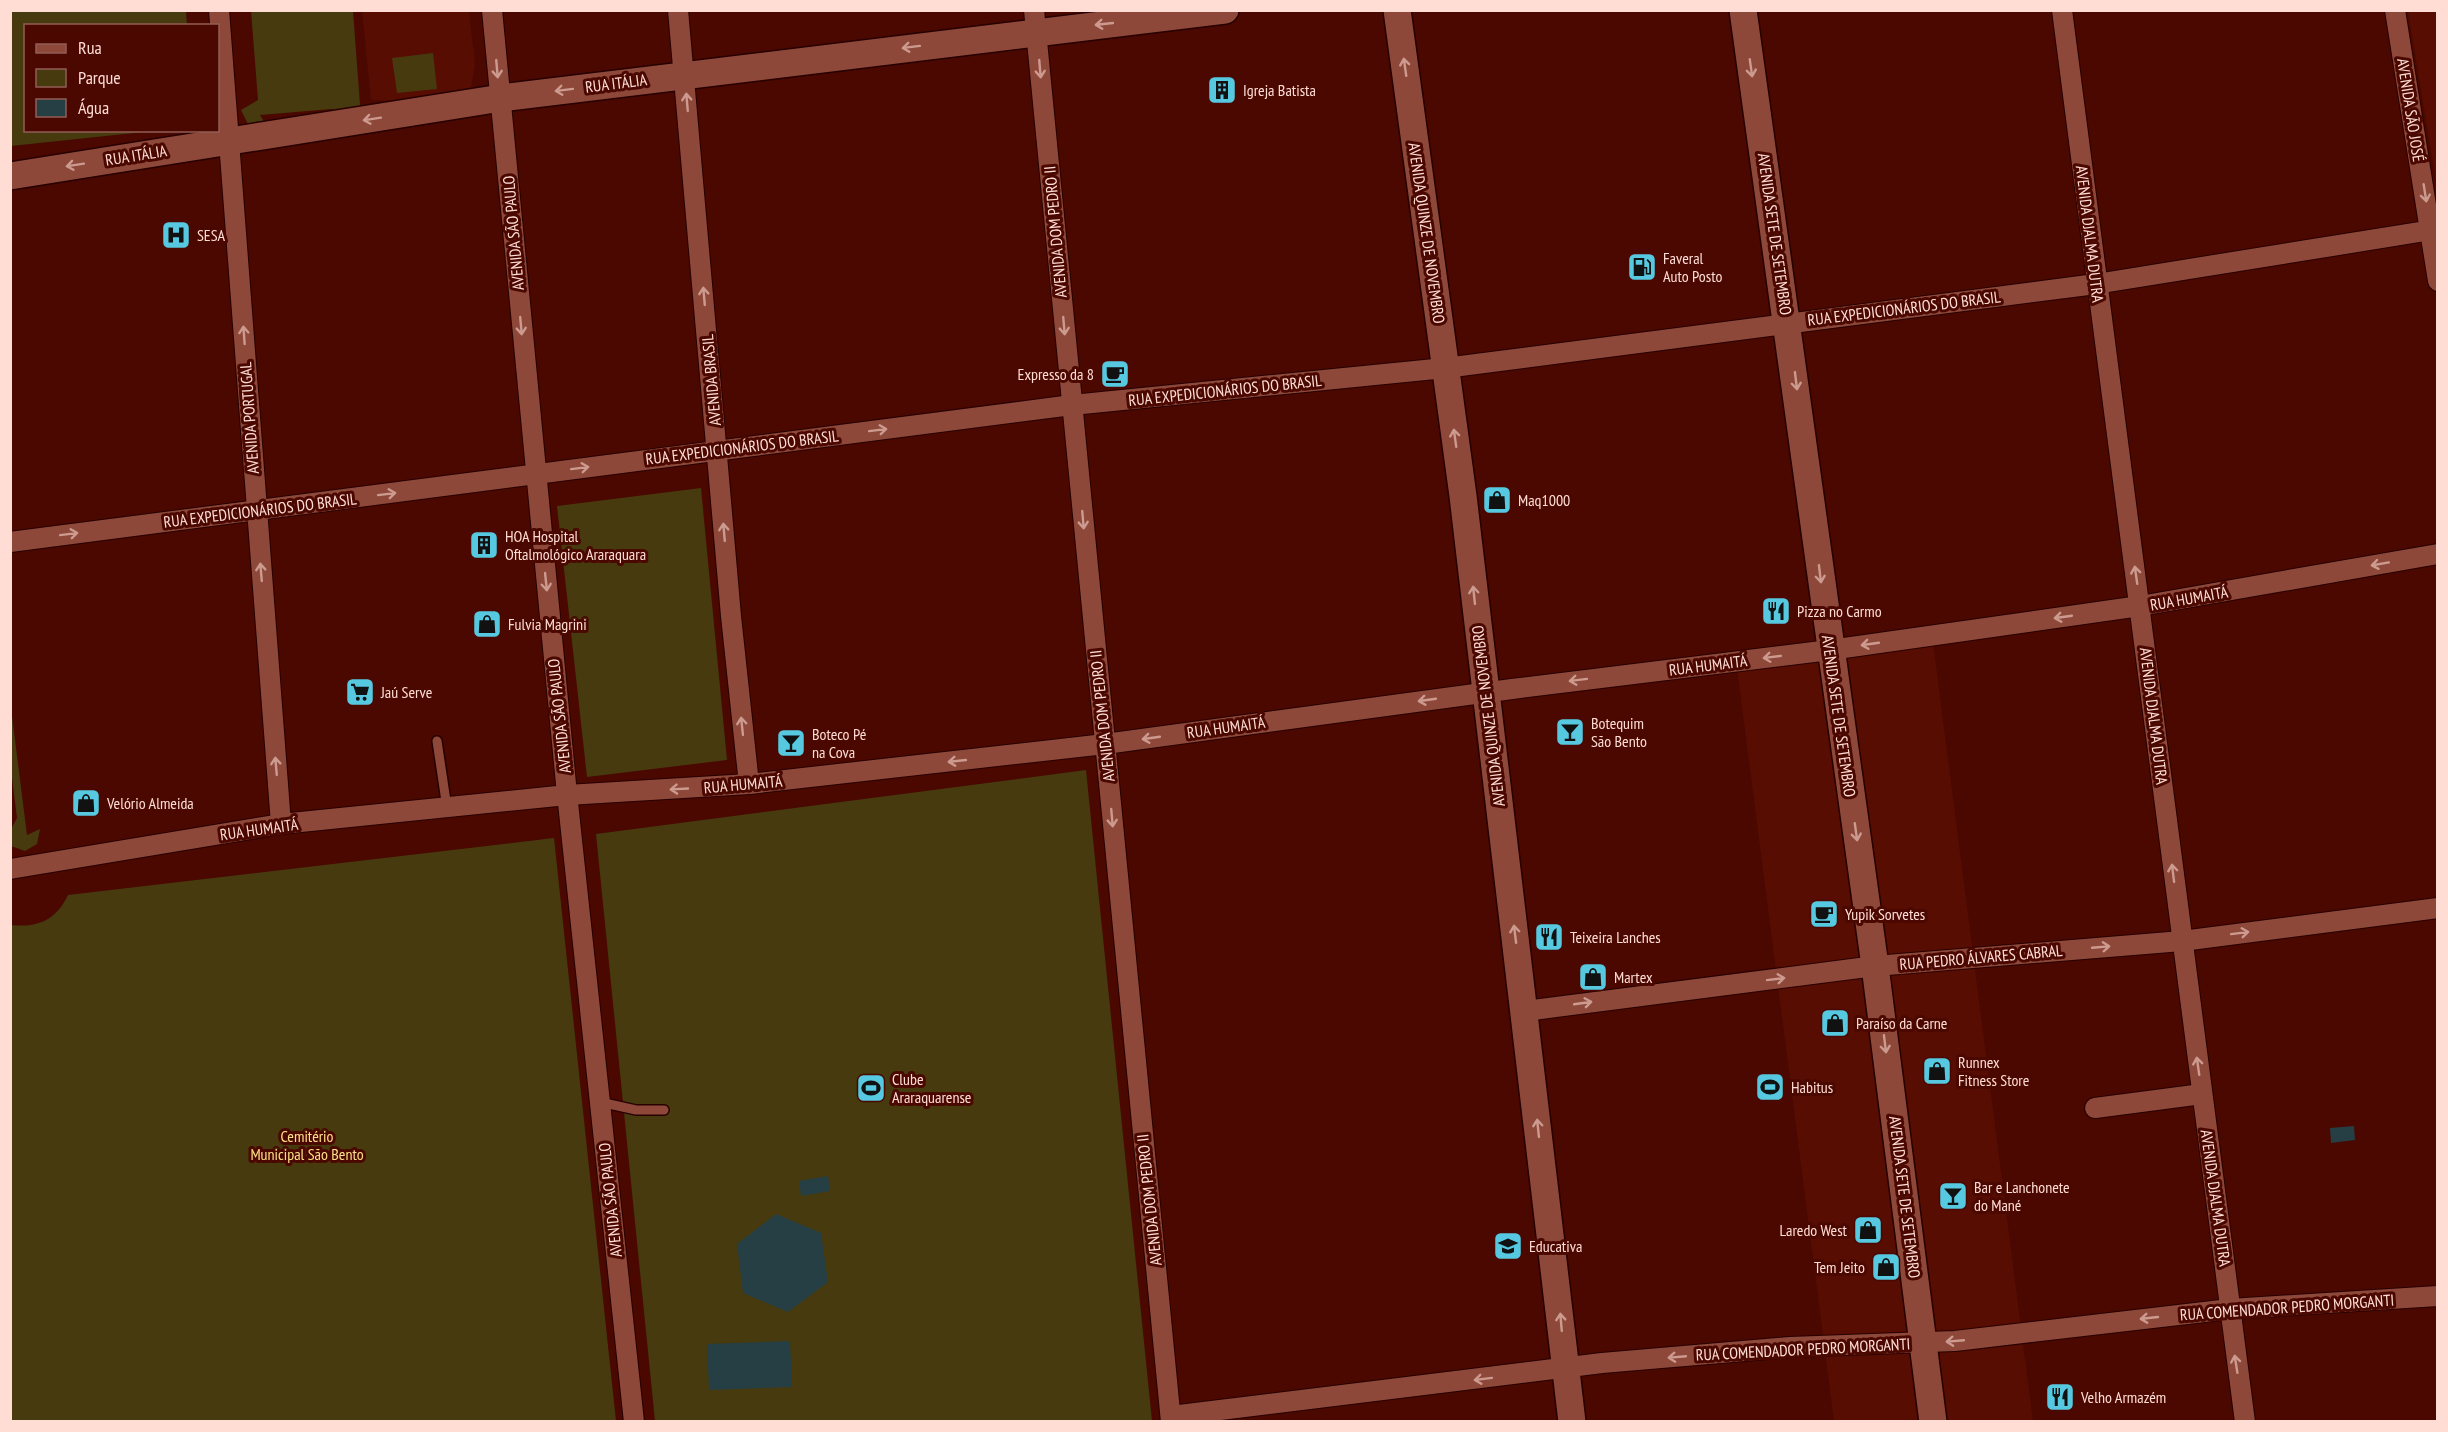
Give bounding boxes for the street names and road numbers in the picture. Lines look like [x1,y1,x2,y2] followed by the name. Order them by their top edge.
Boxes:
[2393,57,2429,163] street label: AVENIDA SÃO JOSÉ
[584,69,648,97] street label: RUA ITÁLIA
[104,140,169,170] street label: RUA ITÁLIA
[1404,141,1450,325] street label: AVENIDA QUINZE DE NOVEMBRO
[1754,152,1796,316] street label: AVENIDA SETE DE SETEMBRO
[2072,164,2108,304] street label: AVENIDA DJALMA DUTRA
[1039,165,1071,299] street label: AVENIDA DOM PEDRO II
[498,175,528,291] street label: AVENIDA SÃO PAULO
[1806,286,2002,330] street label: RUA EXPEDICIONÁRIOS DO BRASIL
[697,333,725,427] street label: AVENIDA BRASIL
[235,361,263,475] street label: AVENIDA PORTUGAL
[1127,370,1323,410] street label: RUA EXPEDICIONÁRIOS DO BRASIL
[644,425,840,469] street label: RUA EXPEDICIONÁRIOS DO BRASIL
[162,488,358,532] street label: RUA EXPEDICIONÁRIOS DO BRASIL
[2149,581,2230,615] street label: RUA HUMAITÁ
[1467,624,1509,808] street label: AVENIDA QUINZE DE NOVEMBRO
[1818,634,1860,798] street label: AVENIDA SETE DE SETEMBRO
[2136,646,2172,786] street label: AVENIDA DJALMA DUTRA
[1085,649,1119,783] street label: AVENIDA DOM PEDRO II
[1668,650,1749,680] street label: RUA HUMAITÁ
[543,658,575,774] street label: AVENIDA SÃO PAULO
[1186,712,1267,742] street label: RUA HUMAITÁ
[703,771,783,797] street label: RUA HUMAITÁ
[219,814,300,844] street label: RUA HUMAITÁ
[1899,940,2064,974] street label: RUA PEDRO ÁLVARES CABRAL
[1885,1115,1925,1279] street label: AVENIDA SETE DE SETEMBRO
[2197,1128,2236,1268] street label: AVENIDA DJALMA DUTRA
[1132,1133,1166,1267] street label: AVENIDA DOM PEDRO II
[594,1142,626,1258] street label: AVENIDA SÃO PAULO
[2179,1290,2395,1324] street label: RUA COMENDADOR PEDRO MORGANTI
[1695,1333,1911,1365] street label: RUA COMENDADOR PEDRO MORGANTI

